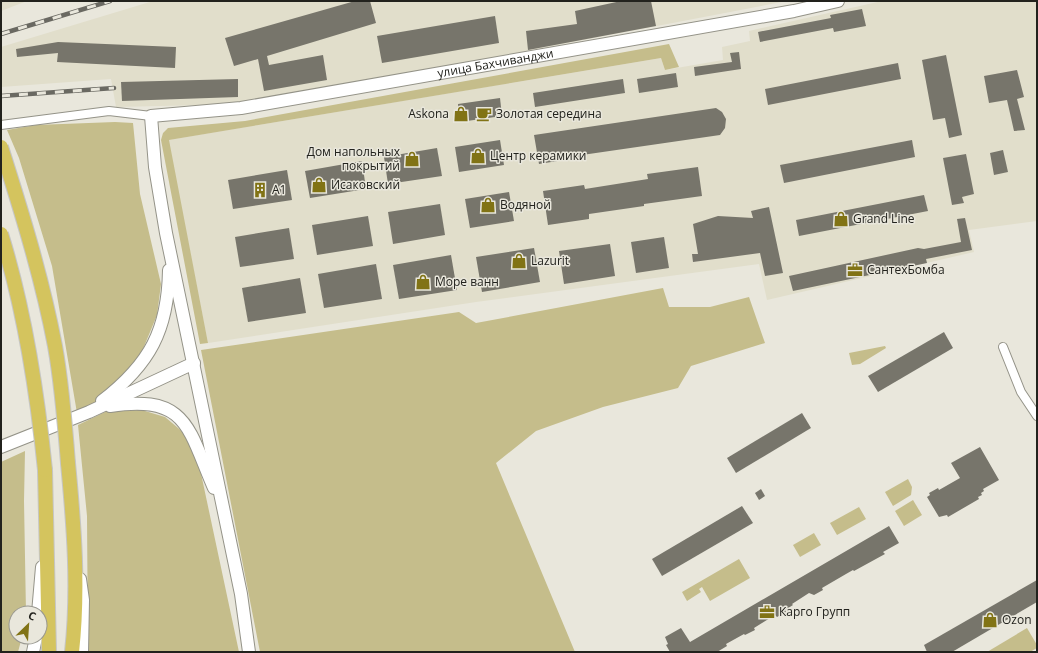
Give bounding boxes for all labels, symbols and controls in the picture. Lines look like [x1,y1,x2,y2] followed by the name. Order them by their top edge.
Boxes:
[436,44,555,81] street label: улица Бахчиванджи
[408,105,449,122] place label: Askona
[452,105,470,123] shop icon: Askona
[475,105,493,123] cafe icon: Золотая середина
[496,105,602,122] place label: Золотая середина
[307,143,401,174] place label: Дом напольных покрытий
[469,147,487,165] shop icon: Центр керамики
[490,147,587,164] place label: Центр керамики
[403,150,421,168] shop icon: Дом напольных покрытий
[310,176,328,194] shop icon: Исаковский
[331,176,400,193] place label: Исаковский
[251,181,269,199] building icon: A1
[272,181,286,198] place label: A1
[479,196,497,214] shop icon: Водяной
[500,196,551,213] place label: Водяной
[832,210,850,228] shop icon: Grand Line
[853,210,915,227] place label: Grand Line
[510,252,528,270] shop icon: Lazurit
[531,252,569,269] place label: Lazurit
[846,261,864,279] office icon: СантехБомба
[867,261,945,278] place label: СантехБомба
[414,273,432,291] shop icon: Море ванн
[435,273,499,290] place label: Море ванн
[758,603,776,621] office icon: Карго Групп
[779,603,850,620] place label: Карго Групп
[8,605,48,645] north arrow
[26,607,39,624] text: С
[981,611,999,629] shop icon: Ozon
[1002,611,1032,628] place label: Ozon

